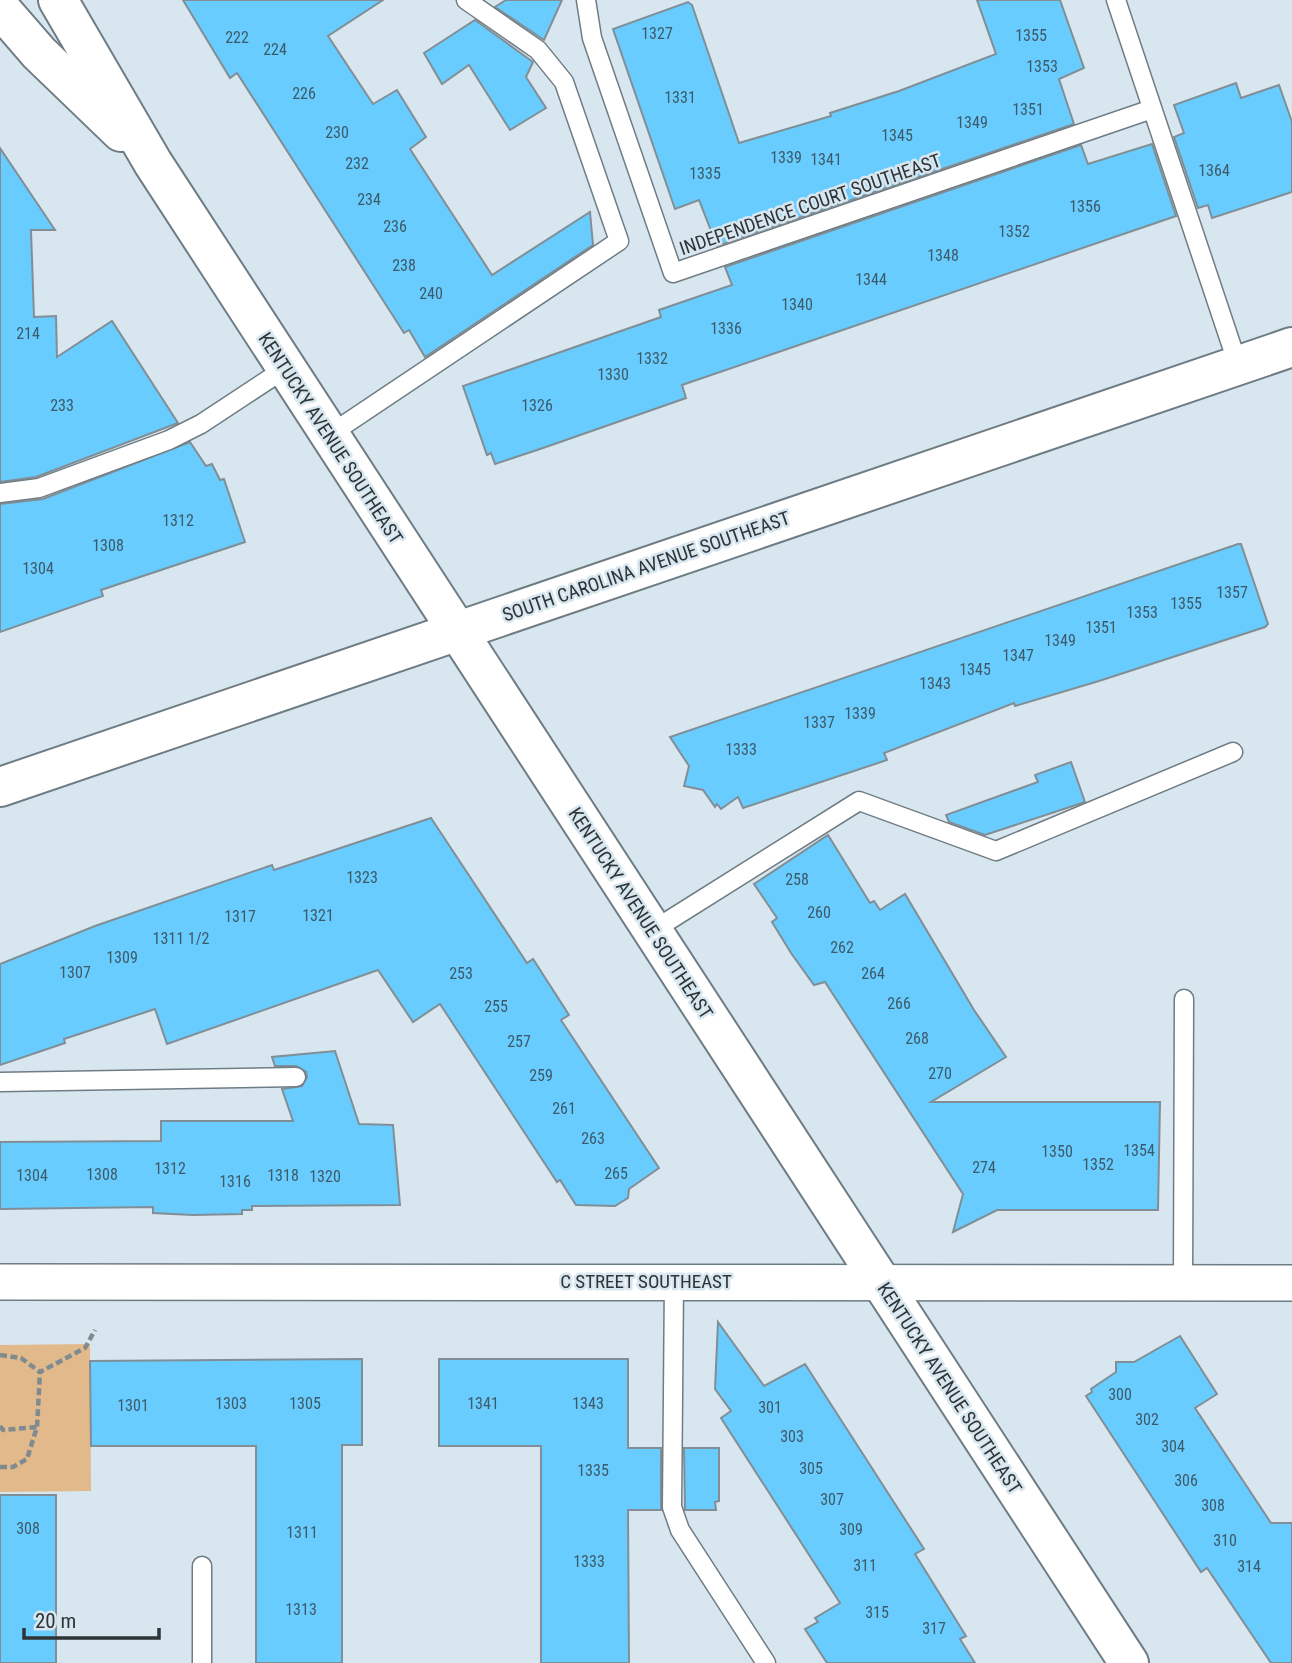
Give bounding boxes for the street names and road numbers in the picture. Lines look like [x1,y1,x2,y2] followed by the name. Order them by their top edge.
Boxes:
[676,149,944,260] street label: INDEPENDENCE COURT SOUTHEAST
[254,328,408,548] street label: KENTUCKY AVENUE SOUTHEAST
[499,506,793,627] street label: SOUTH CAROLINA AVENUE SOUTHEAST
[564,803,718,1023] street label: KENTUCKY AVENUE SOUTHEAST
[560,1270,732,1293] street label: C STREET SOUTHEAST
[873,1278,1027,1498] street label: KENTUCKY AVENUE SOUTHEAST

